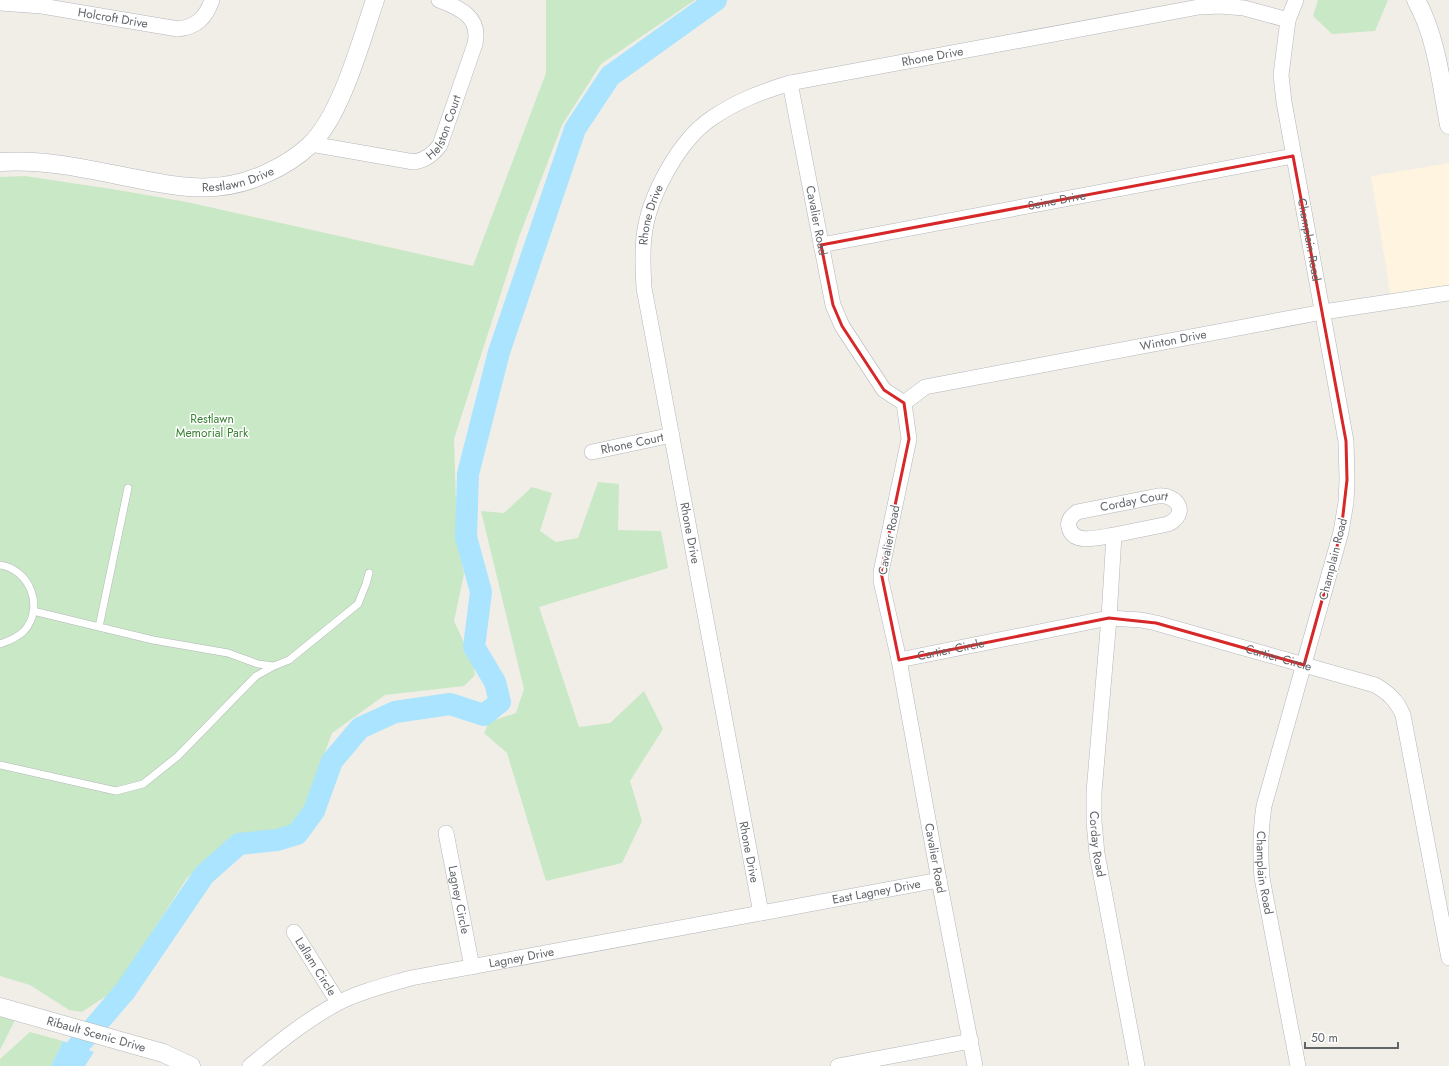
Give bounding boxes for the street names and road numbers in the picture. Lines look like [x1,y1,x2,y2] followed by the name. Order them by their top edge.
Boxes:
[76,3,149,33] street label: Holcroft Drive
[900,42,965,71] street label: Rhone Drive
[422,92,466,164] street label: Helston Court
[202,162,277,197] street label: Restlawn Drive
[634,182,668,246] street label: Rhone Drive
[801,184,832,257] street label: Cavalier Road
[1026,186,1087,215] street label: Seine Drive
[1293,197,1326,283] street label: Champlain Road
[1138,325,1208,355] street label: Winton Drive
[599,428,665,459] street label: Rhone Court
[1099,487,1170,516] street label: Corday Court
[675,501,705,565] street label: Rhone Drive
[873,504,905,576] street label: Cavalier Road
[1314,516,1352,602] street label: Champlain Road
[916,634,986,665] street label: Cartier Circle
[1243,640,1314,676] street label: Cartier Circle
[1085,811,1110,878] street label: Corday Road
[734,820,764,884] street label: Rhone Drive
[920,822,950,895] street label: Cavalier Road
[1252,831,1278,916] street label: Champlain Road
[444,864,474,935] street label: Lagney Circle
[831,875,922,909] street label: East Lagney Drive
[291,934,341,1000] street label: Laflam Circle
[487,943,555,972] street label: Lagney Drive
[45,1012,148,1057] street label: Ribault Scenic Drive

